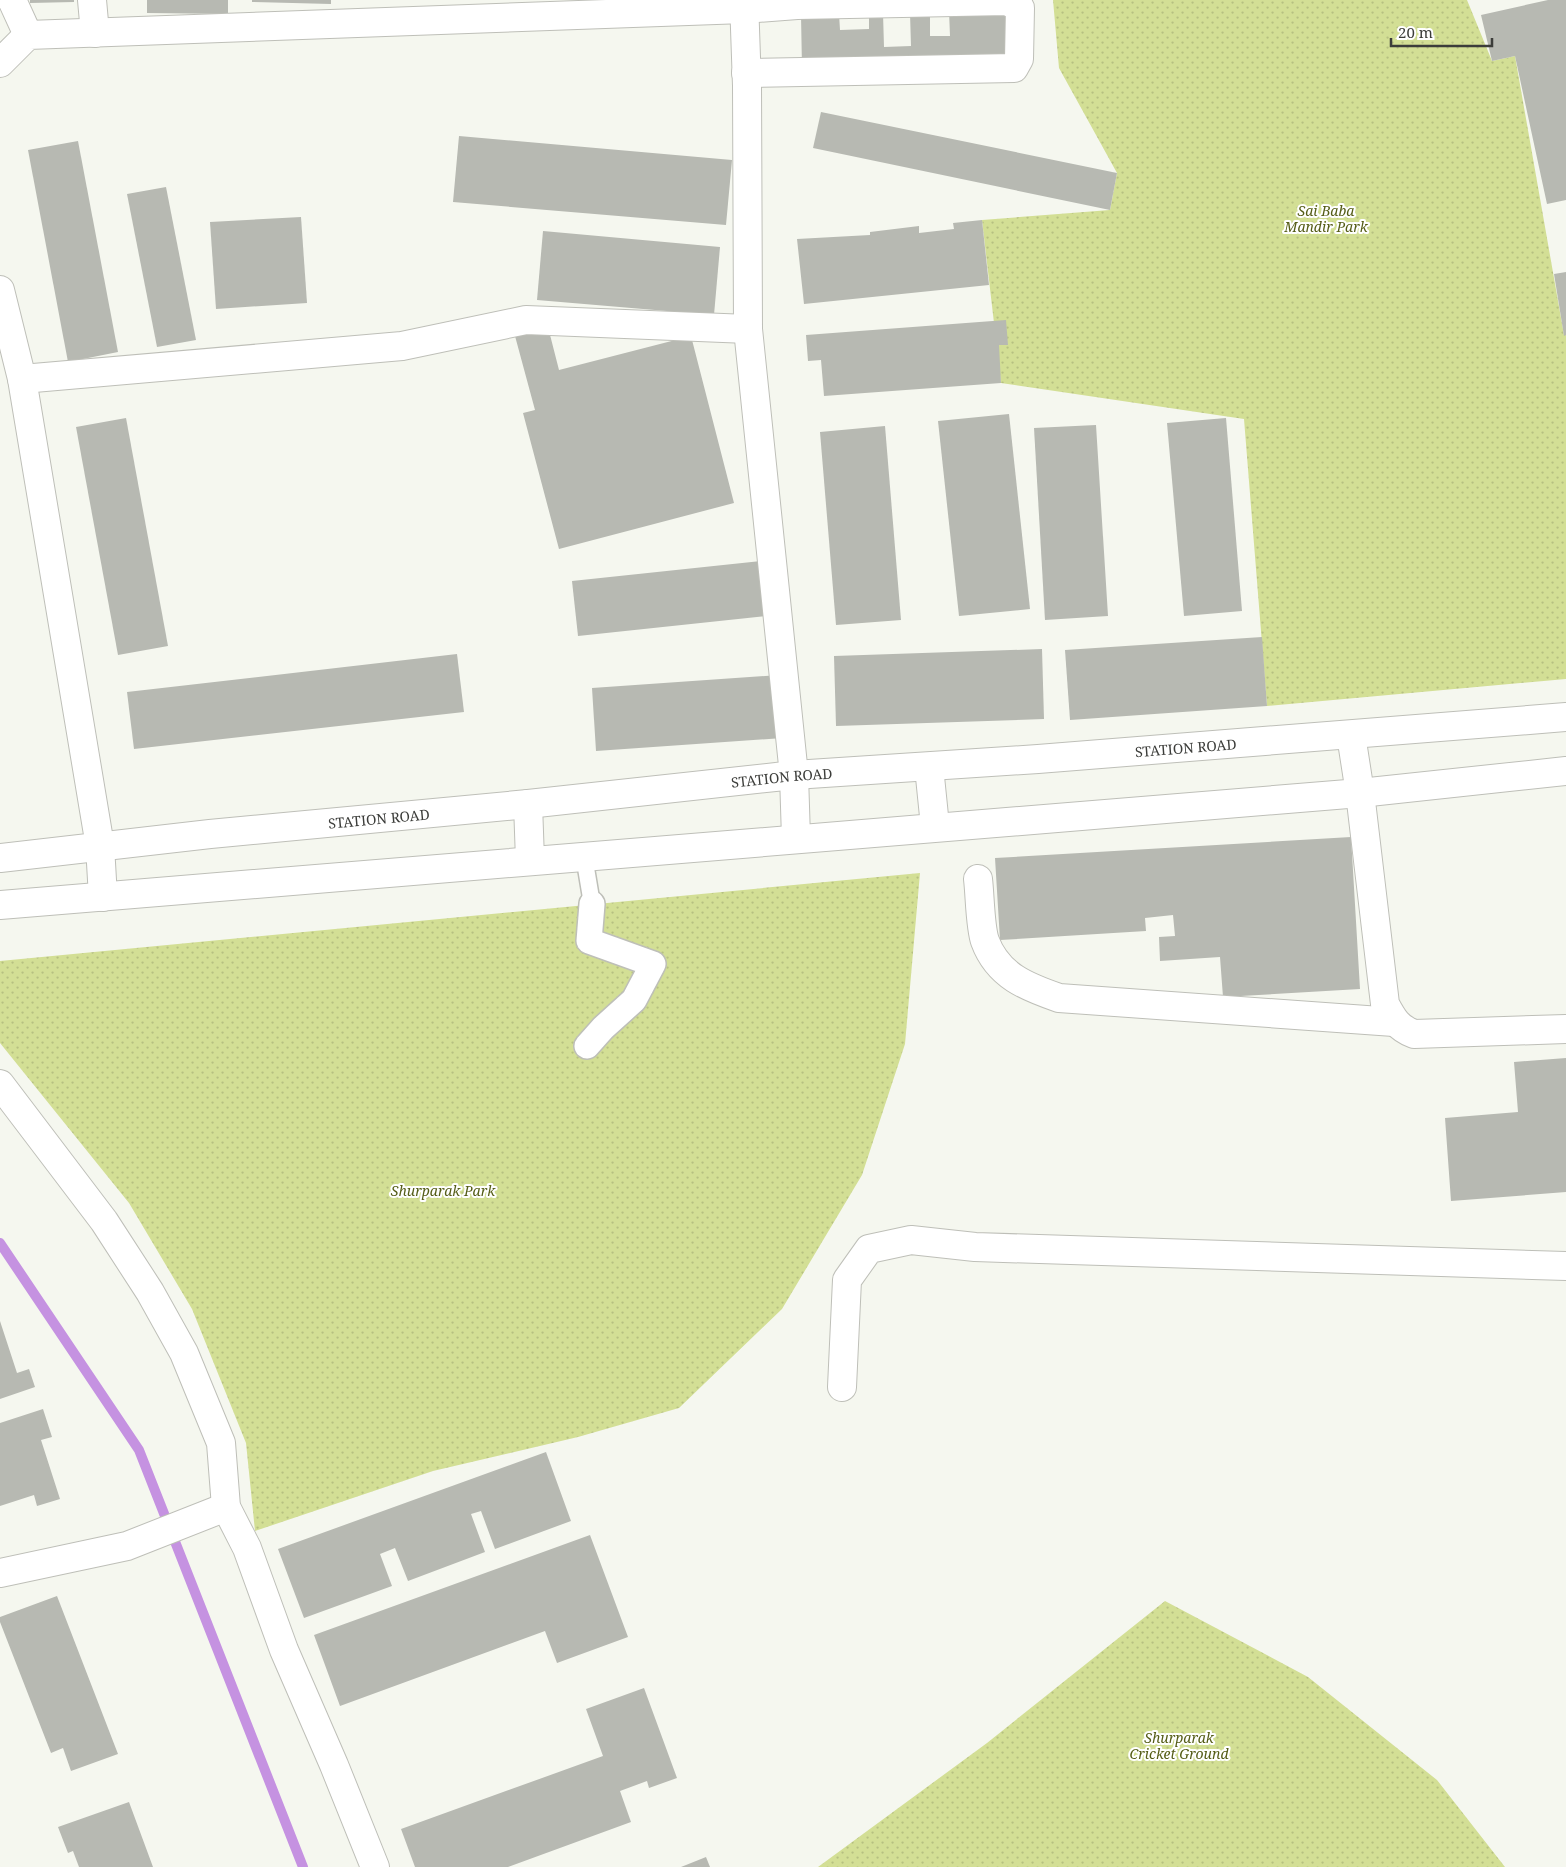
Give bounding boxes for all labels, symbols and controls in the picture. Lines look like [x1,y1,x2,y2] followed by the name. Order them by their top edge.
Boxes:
[1391,15,1492,47] scale bar
[1398,22,1433,42] text: 20 m
[1283,201,1369,236] park label: Sai Baba Mandir Park
[1134,734,1237,761] street label: STATION ROAD
[730,763,833,791] street label: STATION ROAD
[327,804,430,832] street label: STATION ROAD
[391,1181,496,1200] park label: Shurparak Park
[1130,1728,1229,1763] park label: Shurparak Cricket Ground

